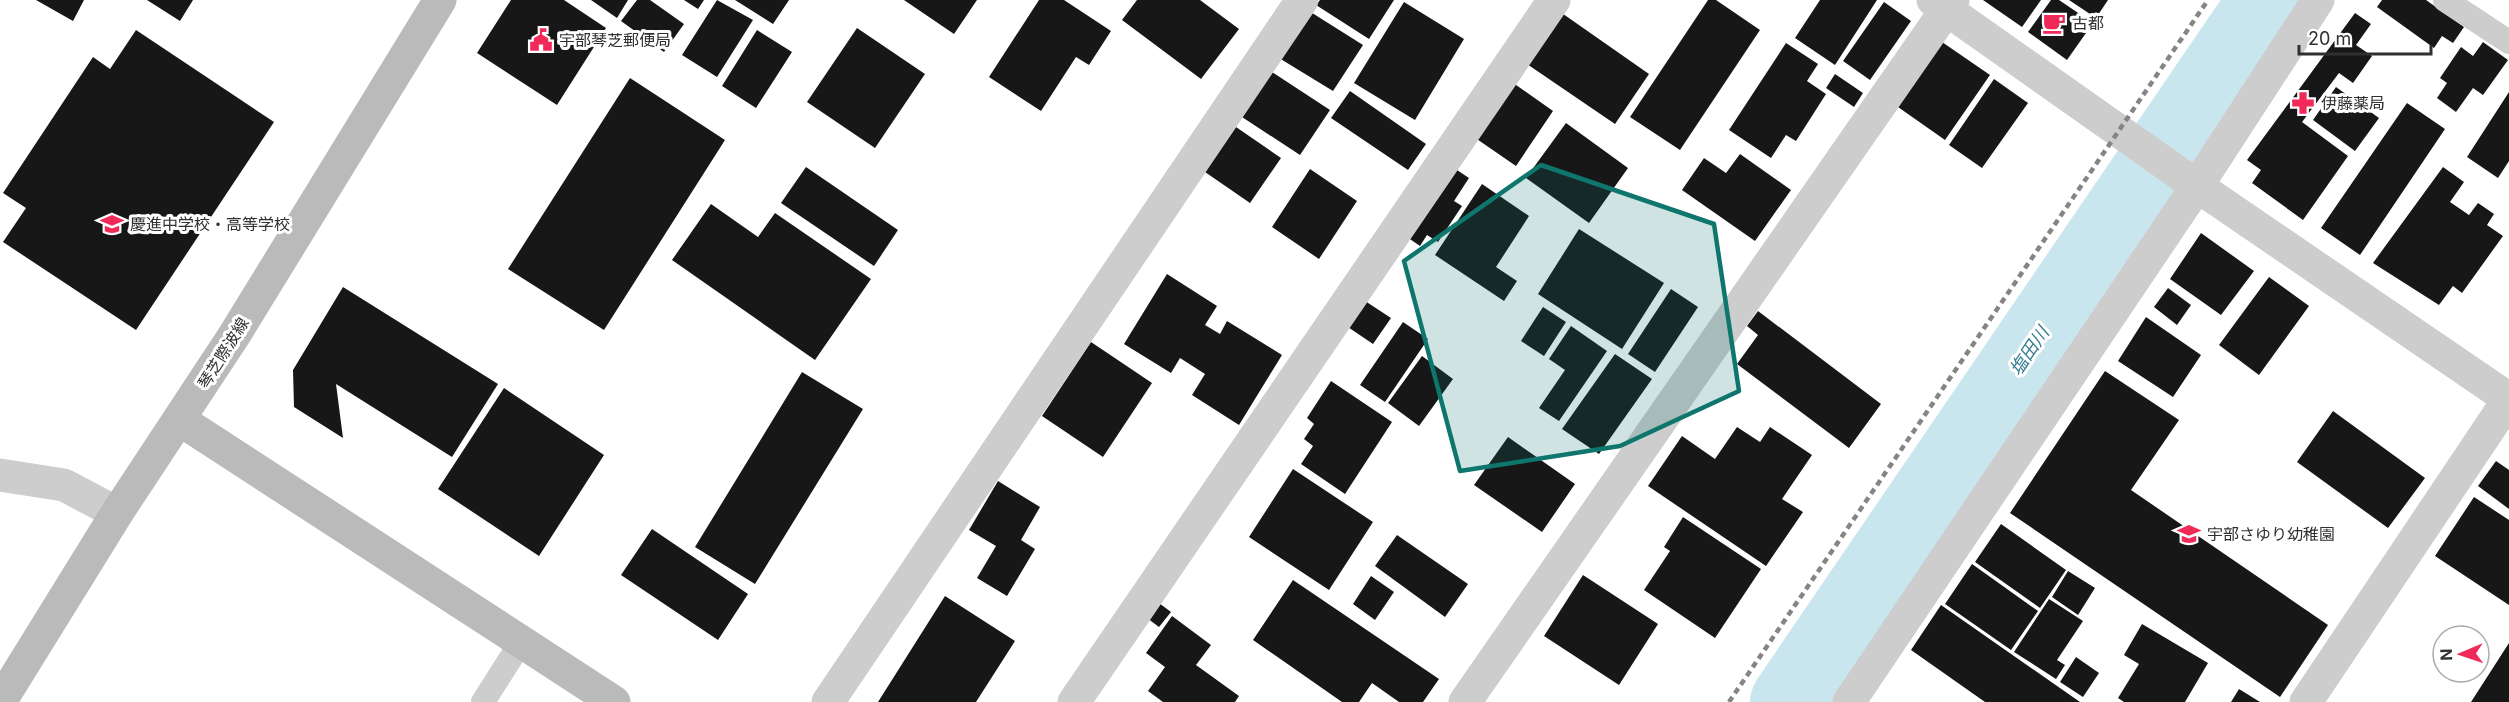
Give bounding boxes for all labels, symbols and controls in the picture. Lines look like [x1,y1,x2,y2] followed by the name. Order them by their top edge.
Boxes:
[2041,10,2067,36] cafe icon: 古都
[2072,13,2104,33] place label: 古都
[2299,18,2431,56] scale bar
[528,27,554,53] public building icon: 宇部琴芝郵便局
[2308,28,2351,49] text: 20 m
[559,30,671,50] place label: 宇部琴芝郵便局
[2290,90,2316,116] pharmacy icon: 伊藤薬局
[2321,93,2385,113] place label: 伊藤薬局
[99,211,125,237] school or university icon: 慶進中学校・高等学校
[130,214,290,234] place label: 慶進中学校・高等学校
[193,314,253,392] street label: 琴芝際波線
[2005,321,2054,379] water label: 塩田川
[2176,521,2202,547] school or university icon: 宇部さゆり幼稚園
[2207,524,2335,544] place label: 宇部さゆり幼稚園
[2431,624,2491,684] north arrow
[2436,648,2456,661] text: N

